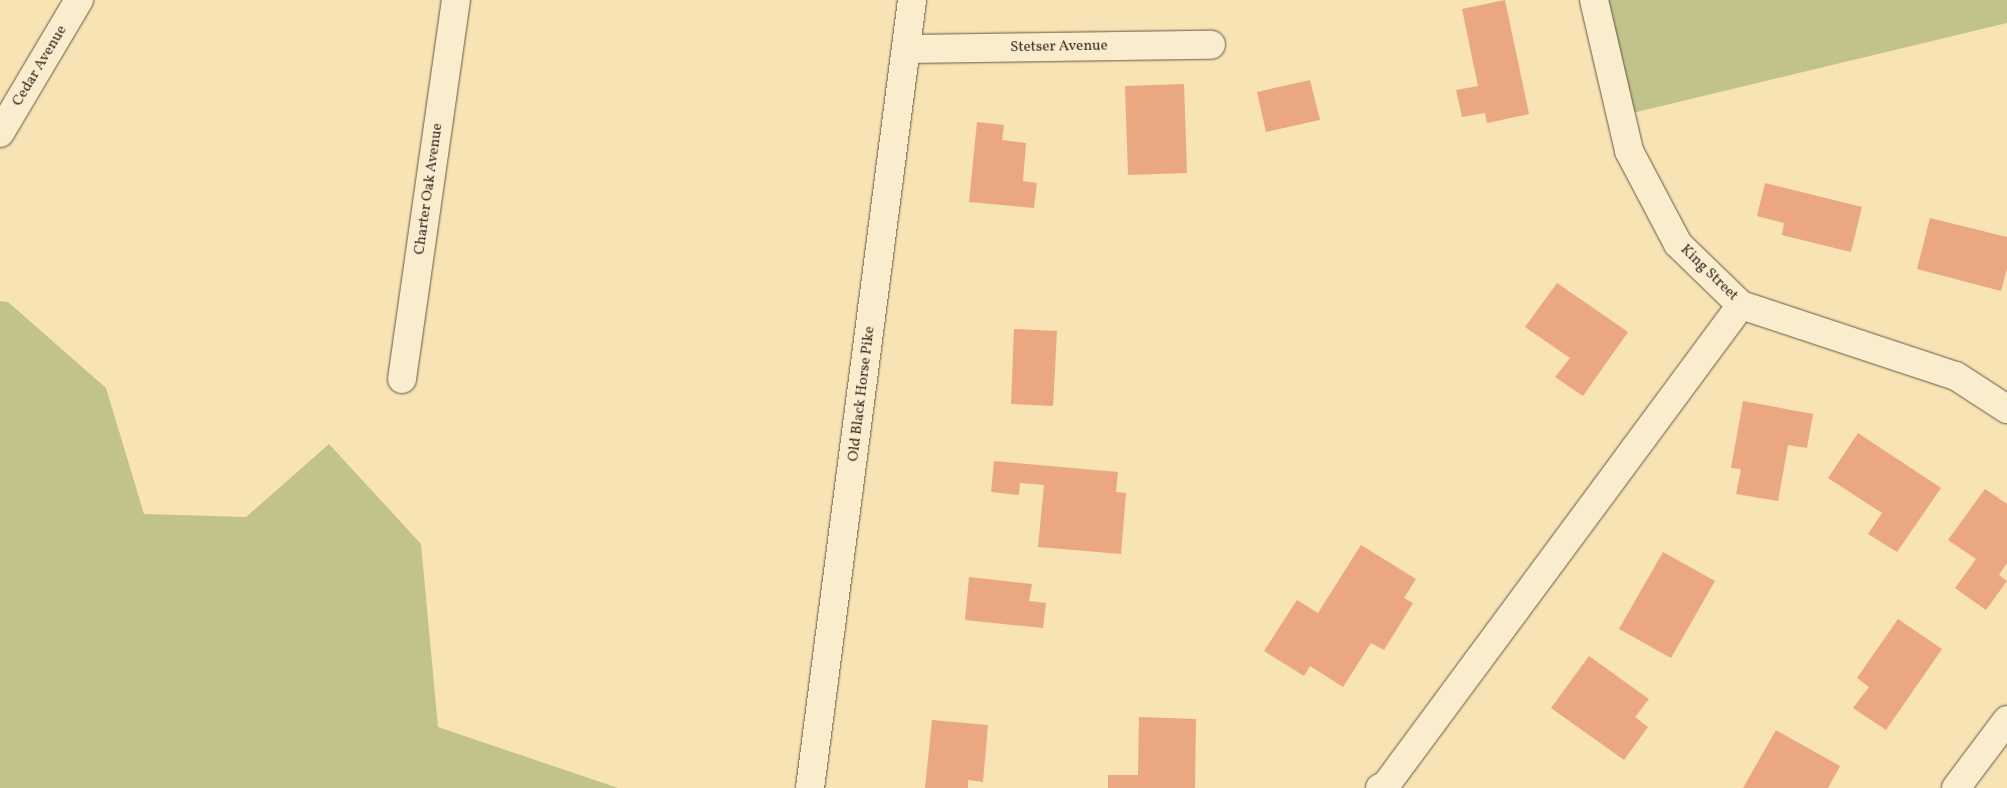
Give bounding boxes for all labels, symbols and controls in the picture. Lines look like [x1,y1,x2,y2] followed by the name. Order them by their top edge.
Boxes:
[9,22,71,110] street label: Cedar Avenue
[1010,37,1108,57] street label: Stetser Avenue
[411,122,447,256] street label: Charter Oak Avenue
[1676,241,1742,305] street label: King Street
[845,325,879,463] street label: Old Black Horse Pike

